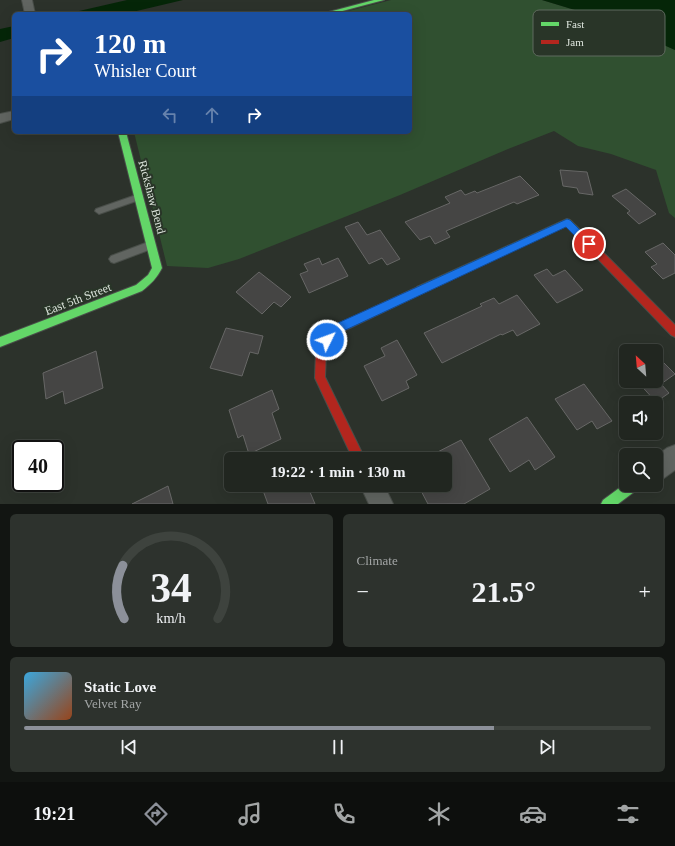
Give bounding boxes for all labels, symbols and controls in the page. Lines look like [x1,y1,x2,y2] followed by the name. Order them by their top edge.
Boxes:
[533,10,665,56] legend
[566,18,584,30] text: Fast
[28,28,80,80] icon: right
[94,28,166,59] text: 120 m
[566,36,584,48] text: Jam
[94,61,196,81] text: Whisler Court
[159,104,181,126] icon: left
[201,104,223,126] icon: ahead
[243,104,265,126] icon: right
[135,159,169,235] street label: Rickshaw Bend
[572,227,606,261] pin
[578,233,600,255] icon: arrive
[43,280,114,318] street label: East 5th Street
[306,319,348,361] position arrow
[619,344,663,388] north arrow
[619,344,663,492] map controls
[619,396,663,440] button: sound
[12,440,64,492] speed limit sign: 40
[619,448,663,492] button: search
[271,464,406,480] text: 19:22 · 1 min · 130 m
[357,553,398,568] text: Climate
[150,564,192,610] text: 34
[472,575,536,608] text: 21.5°
[357,579,369,604] text: −
[639,579,651,604] text: +
[157,609,186,625] text: km/h
[84,679,156,695] text: Static Love
[84,696,141,711] text: Velvet Ray
[118,736,140,758] icon: previous
[327,736,349,758] icon: pause
[536,736,558,758] icon: next
[142,800,170,828] icon: directions
[236,800,264,828] icon: music
[330,800,358,828] icon: phone
[425,800,453,828] icon: climate
[519,800,547,828] icon: car
[614,800,642,828] icon: filters
[33,804,75,824] text: 19:21

